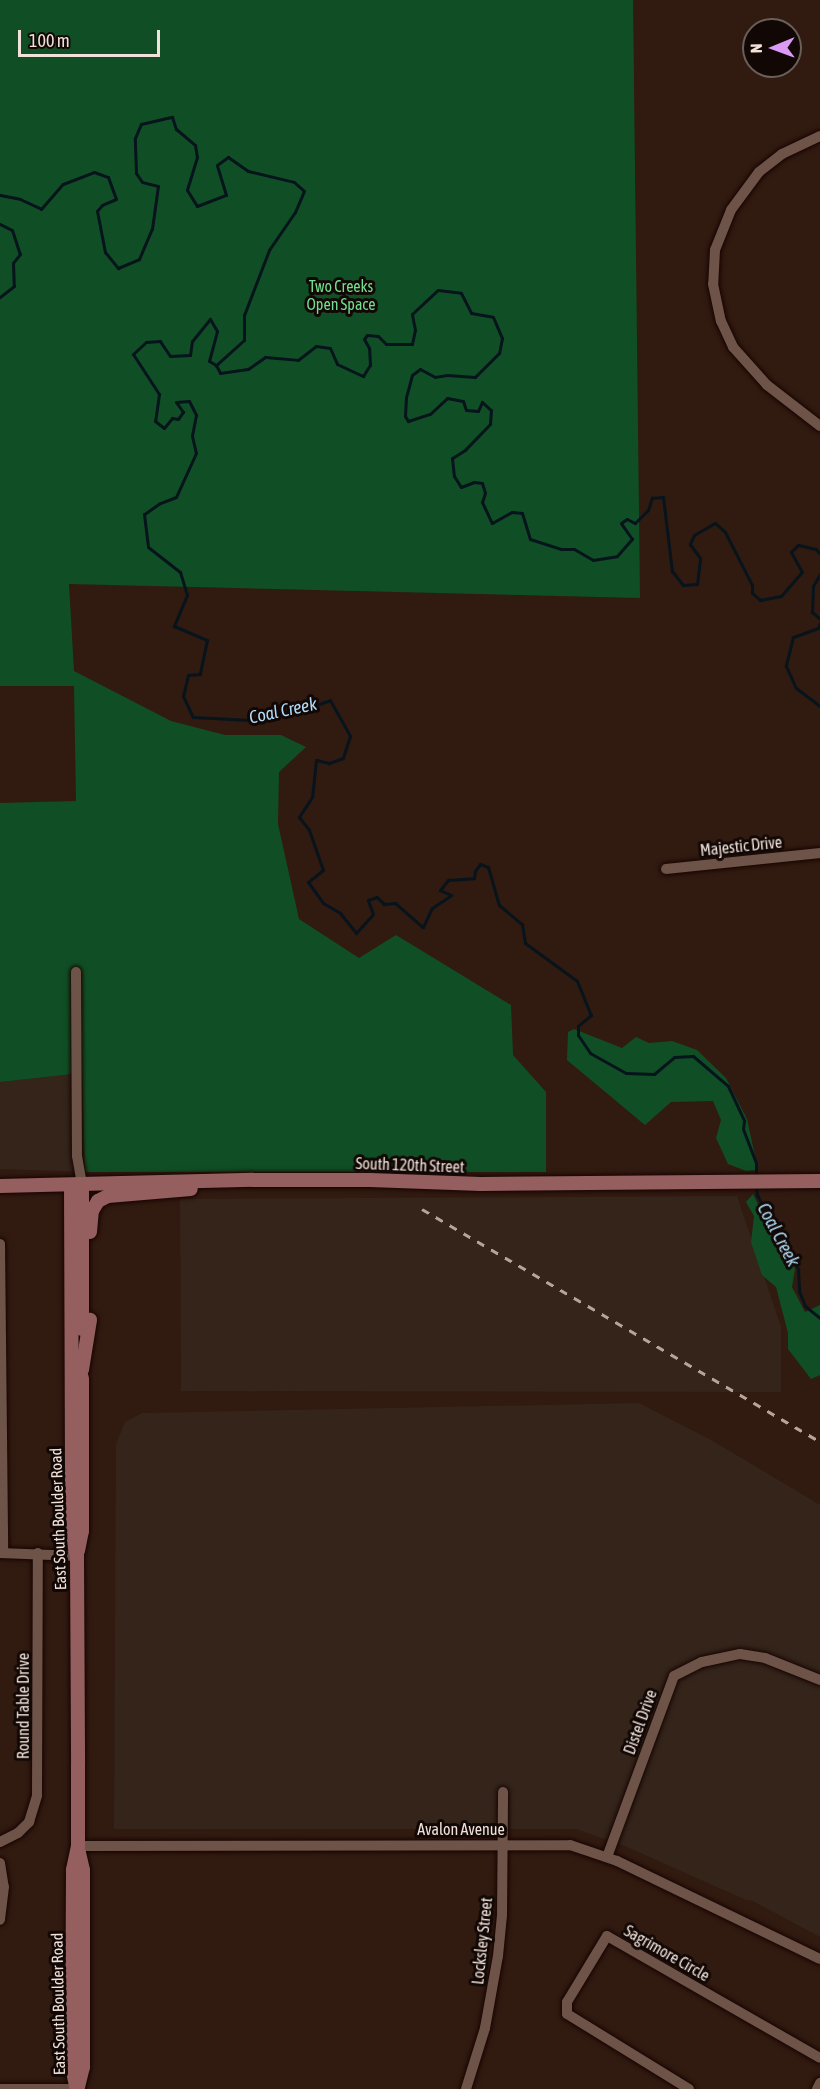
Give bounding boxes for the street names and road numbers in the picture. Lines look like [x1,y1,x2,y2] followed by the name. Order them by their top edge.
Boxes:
[699,832,783,860] street label: Majestic Drive
[355,1154,465,1176] street label: South 120th Street
[46,1447,70,1591] street label: East South Boulder Road
[13,1653,33,1759] street label: Round Table Drive
[619,1687,661,1757] street label: Distel Drive
[417,1819,505,1839] street label: Avalon Avenue
[468,1897,496,1985] street label: Locksley Street
[621,1921,713,1985] street label: Sagrimore Circle
[47,1933,69,2075] street label: East South Boulder Road

